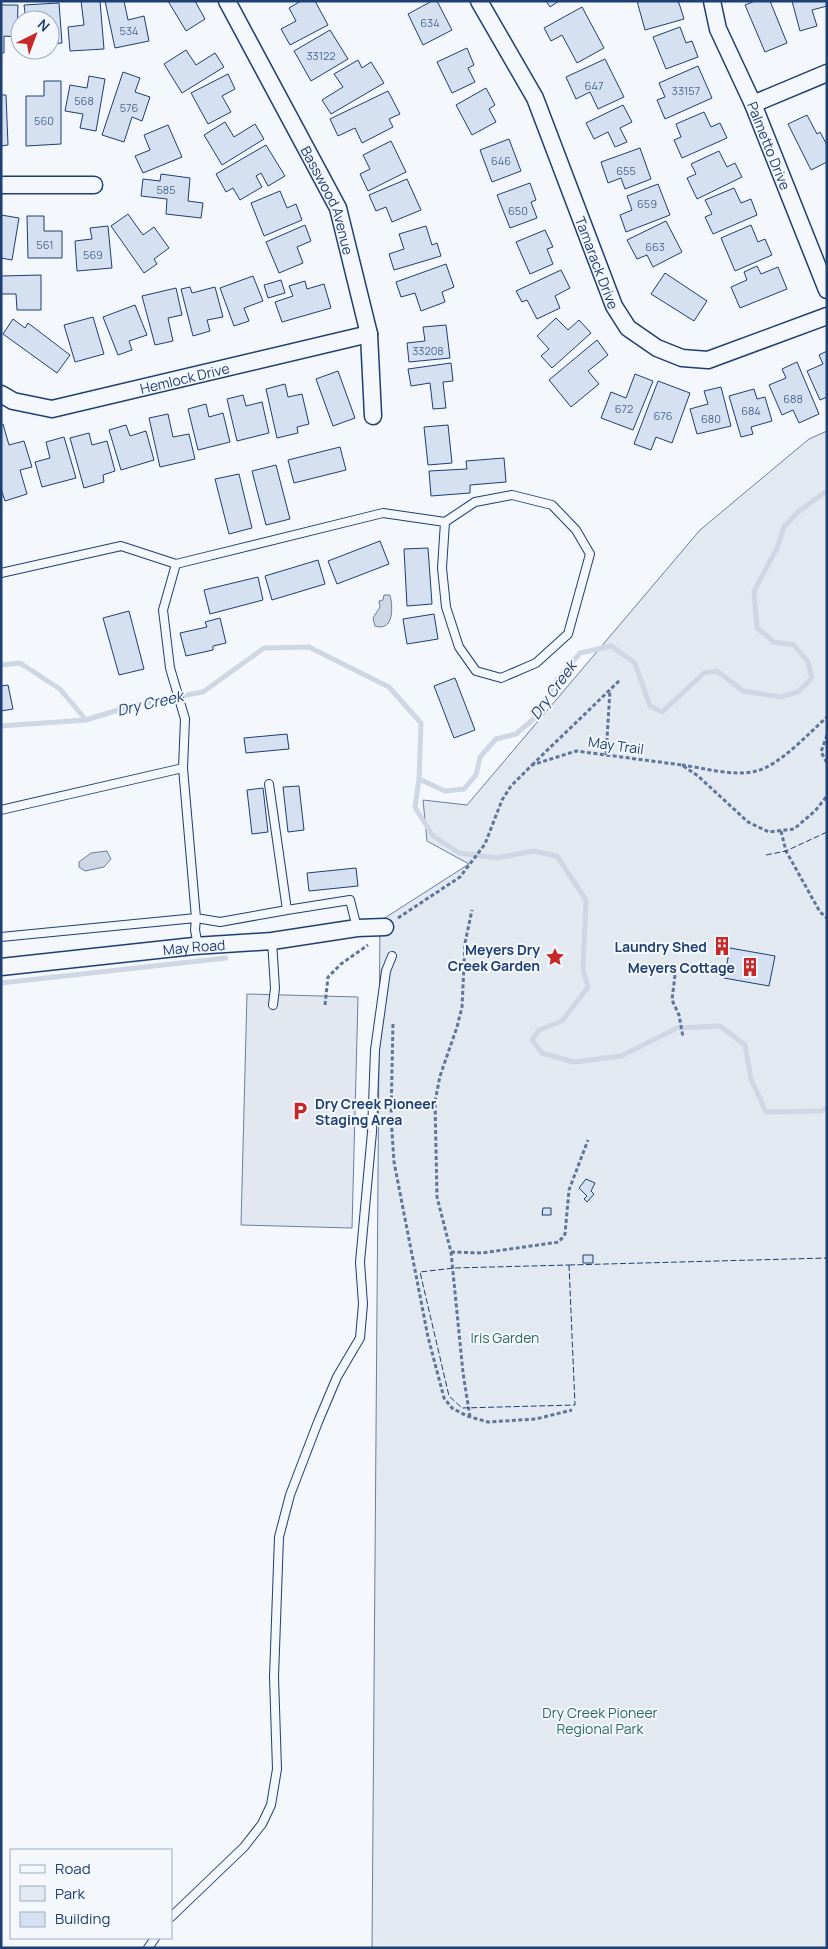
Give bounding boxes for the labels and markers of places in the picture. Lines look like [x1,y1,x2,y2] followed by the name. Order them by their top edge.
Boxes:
[711,935,733,957] building icon: Laundry Shed
[614,937,707,956] place label: Laundry Shed
[448,940,540,975] place label: Meyers Dry Creek Garden
[544,946,566,968] place icon: Meyers Dry Creek Garden
[739,956,761,978] building icon: Meyers Cottage
[628,958,735,977] place label: Meyers Cottage
[315,1094,437,1129] place label: Dry Creek Pioneer Staging Area
[289,1100,311,1122] parking icon: Dry Creek Pioneer Staging Area

